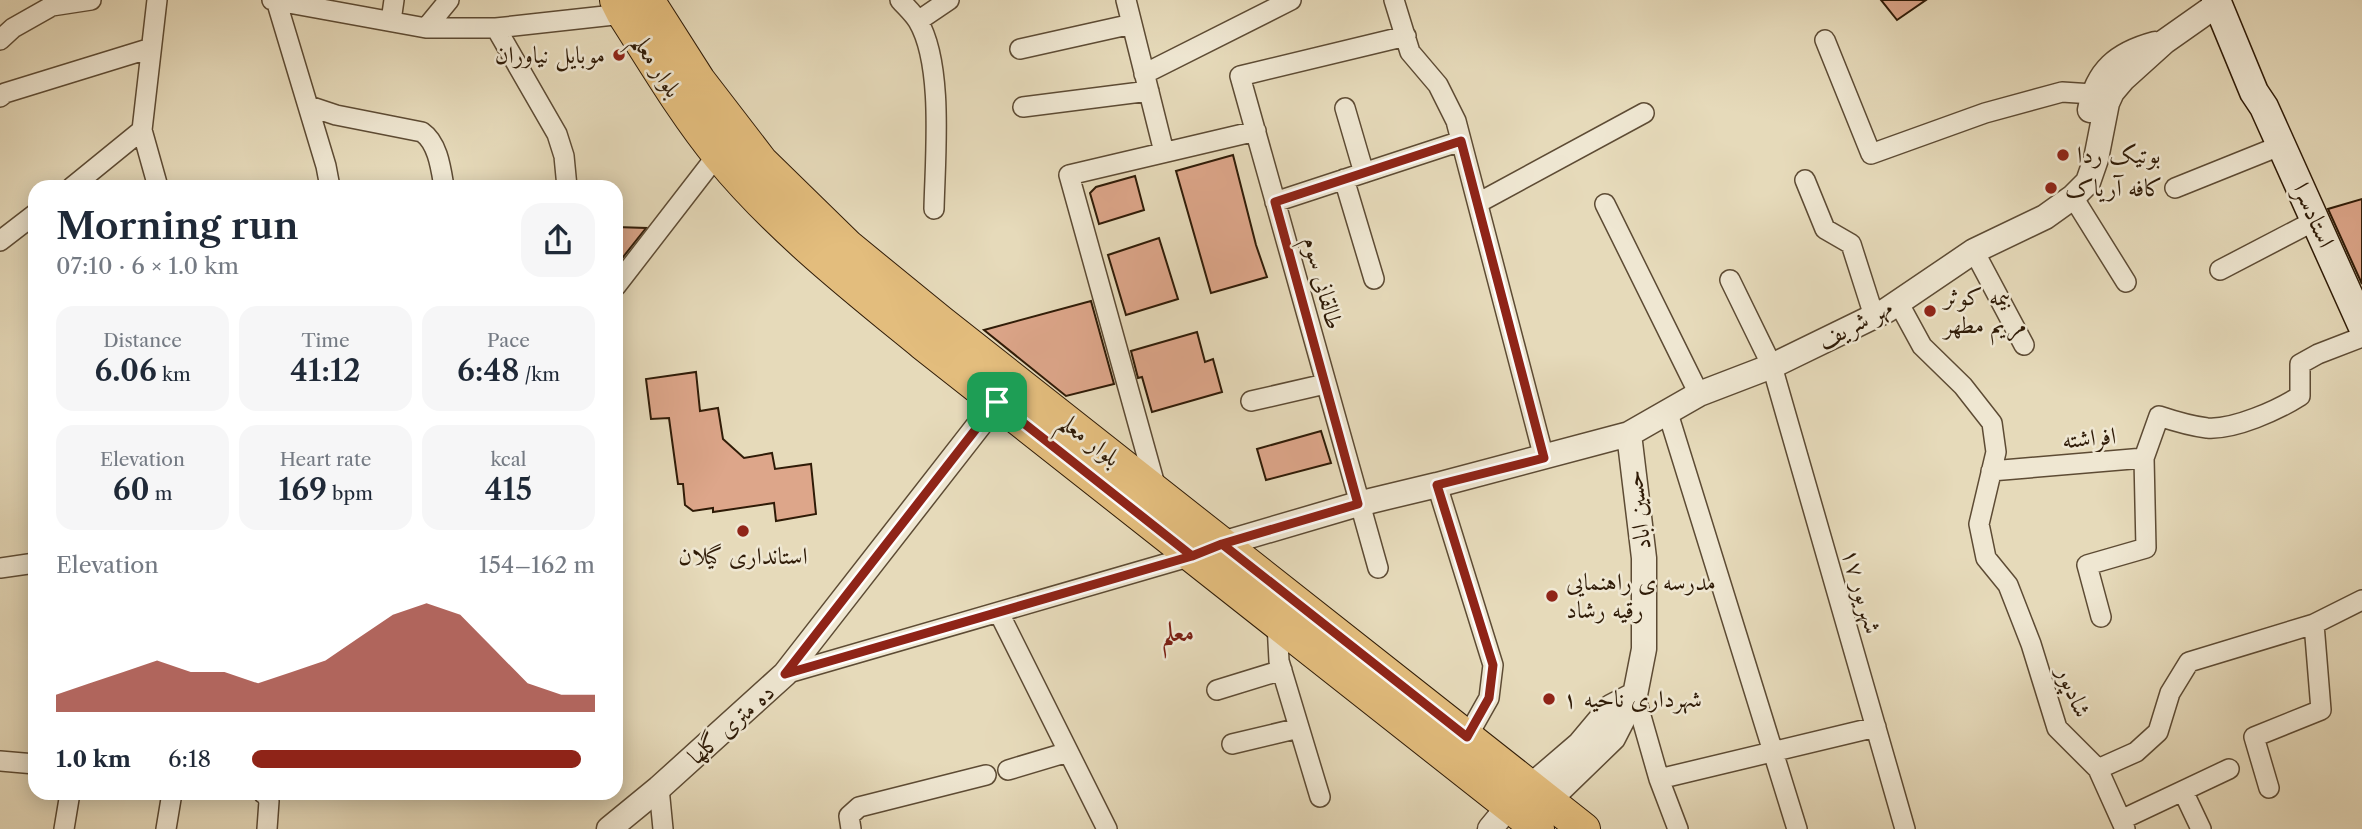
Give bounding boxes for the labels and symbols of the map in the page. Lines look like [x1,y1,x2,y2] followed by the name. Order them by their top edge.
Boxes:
[618,29,688,108] street label: بلوار معلم
[495,40,605,72] place label: موبایل نیاوران
[611,47,627,63] marker: موبایل نیاوران
[2077,140,2161,170] place label: بوتیک ردا
[2055,147,2071,163] marker: بوتیک ردا
[2065,173,2163,203] place label: کافه آریاک
[2286,178,2341,252] street label: استادسرا
[2043,180,2059,196] marker: کافه آریاک
[1290,233,1350,334] street label: طالقانی سوم
[1941,282,2027,346] place label: بیمه کوثر مریم مطهر
[1812,292,1898,357] street label: مهر شریف
[1922,303,1938,319] marker: بیمه کوثر مریم مطهر
[967,372,1027,432] pin
[1048,407,1127,480] street label: بلوار معلم
[2061,421,2117,455] street label: افراشته
[1618,469,1657,552] street label: حسین اباد
[735,523,751,539] marker: استانداری گیلان
[678,541,808,570] place label: استانداری گیلان
[1836,545,1888,637] street label: ۱۷ شهریور
[1566,567,1716,624] place label: مدرسه ی راهنمایی رقیه رشاد
[1544,588,1560,604] marker: مدرسه ی راهنمایی رقیه رشاد
[1162,616,1194,659] district label: معلم
[2048,660,2098,723] street label: شادپور
[681,677,780,770] street label: ده متری گلها
[1563,684,1702,714] place label: شهرداری ناحیه ۱
[1541,691,1557,707] marker: شهرداری ناحیه ۱

